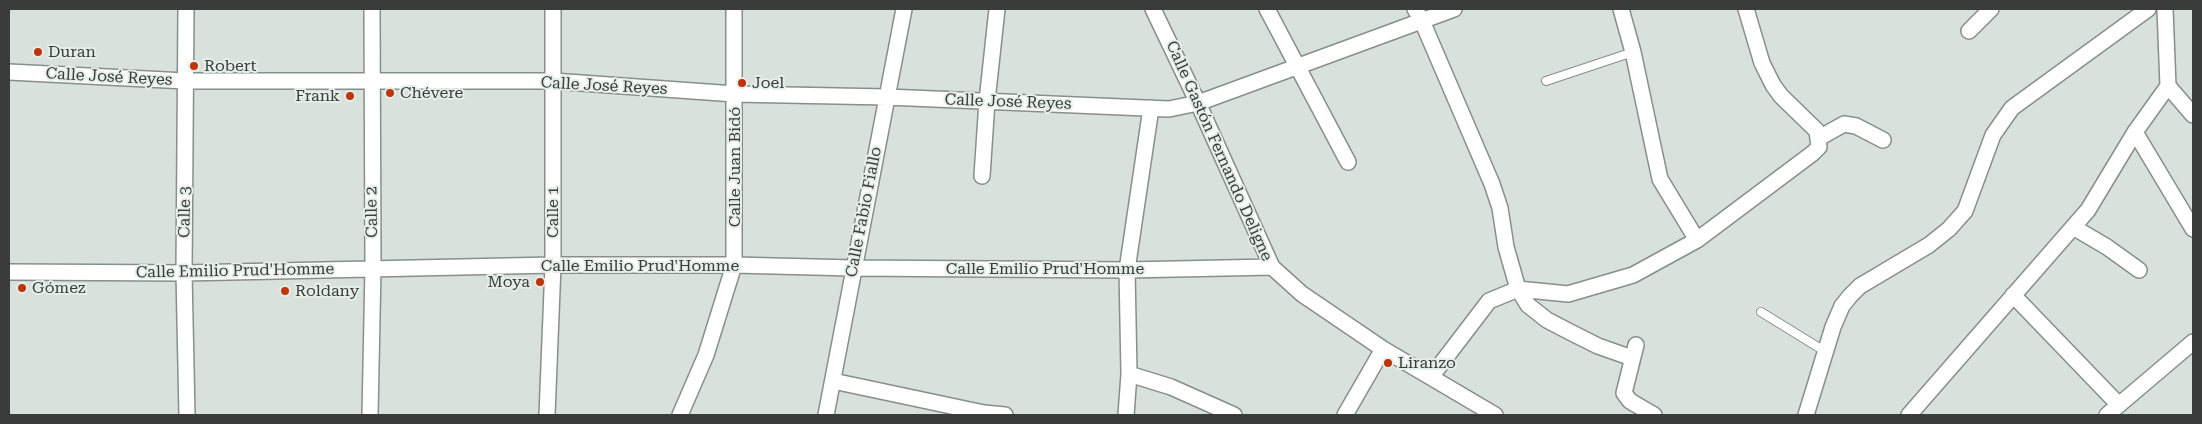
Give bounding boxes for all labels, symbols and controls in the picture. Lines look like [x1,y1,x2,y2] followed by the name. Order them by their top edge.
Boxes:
[1162,38,1276,264] street label: Calle Gastón Fernando Deligne
[48,42,96,62] place label: Duran
[32,46,44,58] marker: Duran
[204,56,257,76] place label: Robert
[188,60,200,72] marker: Robert
[45,64,173,90] street label: Calle José Reyes
[540,73,668,99] street label: Calle José Reyes
[752,73,784,93] place label: Joel
[736,77,748,89] marker: Joel
[400,83,463,103] place label: Chévere
[295,86,340,106] place label: Frank
[384,87,396,99] marker: Chévere
[344,90,356,102] marker: Frank
[944,90,1072,114] street label: Calle José Reyes
[725,107,745,227] street label: Calle Juan Bidó
[842,145,886,279] street label: Calle Fabio Fiallo
[175,186,195,238] street label: Calle 3
[362,186,382,238] street label: Calle 2
[543,186,563,238] street label: Calle 1
[541,256,739,276] street label: Calle Emilio Prud'Homme
[946,259,1144,279] street label: Calle Emilio Prud'Homme
[136,260,334,282] street label: Calle Emilio Prud'Homme
[488,272,530,292] place label: Moya
[534,276,546,288] marker: Moya
[32,278,85,298] place label: Gómez
[295,281,359,301] place label: Roldany
[16,282,28,294] marker: Gómez
[279,285,291,297] marker: Roldany
[1398,353,1456,373] place label: Liranzo
[1382,357,1394,369] marker: Liranzo

